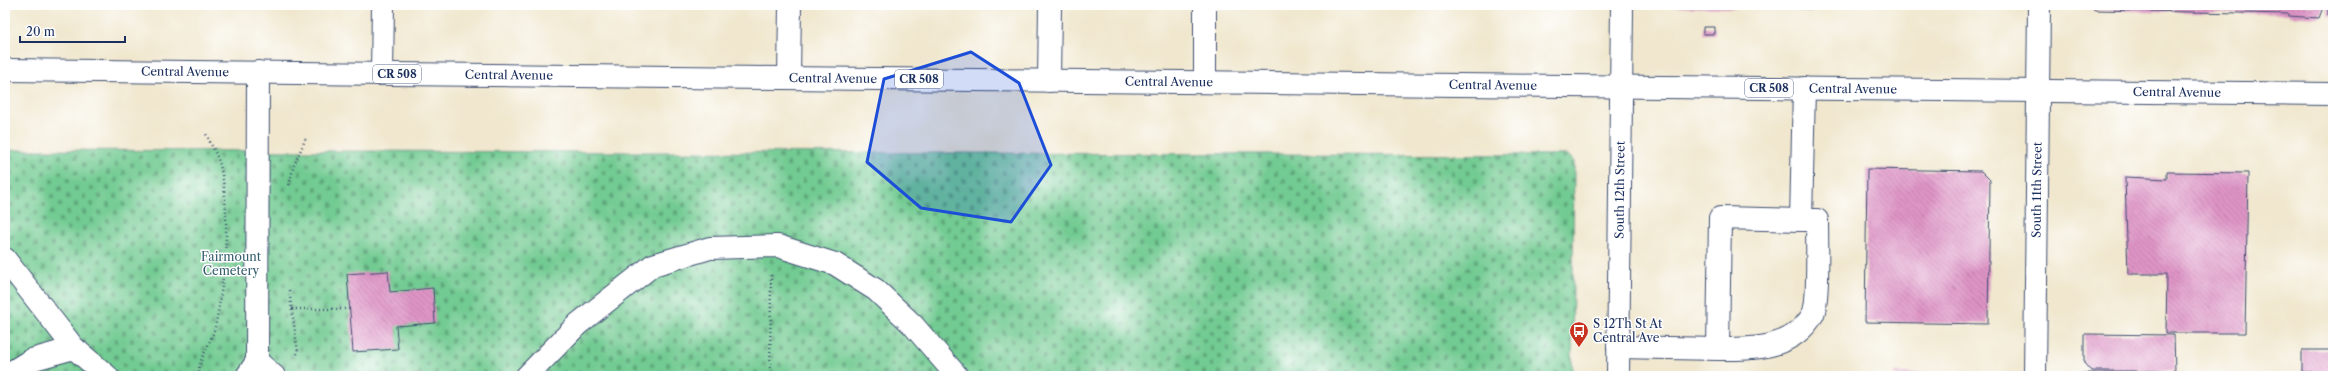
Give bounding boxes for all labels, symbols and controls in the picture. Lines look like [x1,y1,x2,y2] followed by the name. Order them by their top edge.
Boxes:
[20,18,125,44] scale bar
[26,24,55,39] text: 20 m
[141,63,229,79] street label: Central Avenue
[373,65,421,83] road number: CR 508
[465,67,553,83] street label: Central Avenue
[789,70,877,86] street label: Central Avenue
[895,70,943,88] road number: CR 508
[1125,74,1213,89] street label: Central Avenue
[1449,77,1537,93] street label: Central Avenue
[1745,79,1793,97] road number: CR 508
[1809,81,1897,97] street label: Central Avenue
[2133,84,2221,100] street label: Central Avenue
[1611,140,1628,239] street label: South 12th Street
[2028,141,2045,238] street label: South 11th Street
[201,249,262,278] park label: Fairmount Cemetery
[1593,316,1663,345] place label: S 12Th St At Central Ave
[1568,320,1590,348] bus stop icon: S 12Th St At Central Ave

